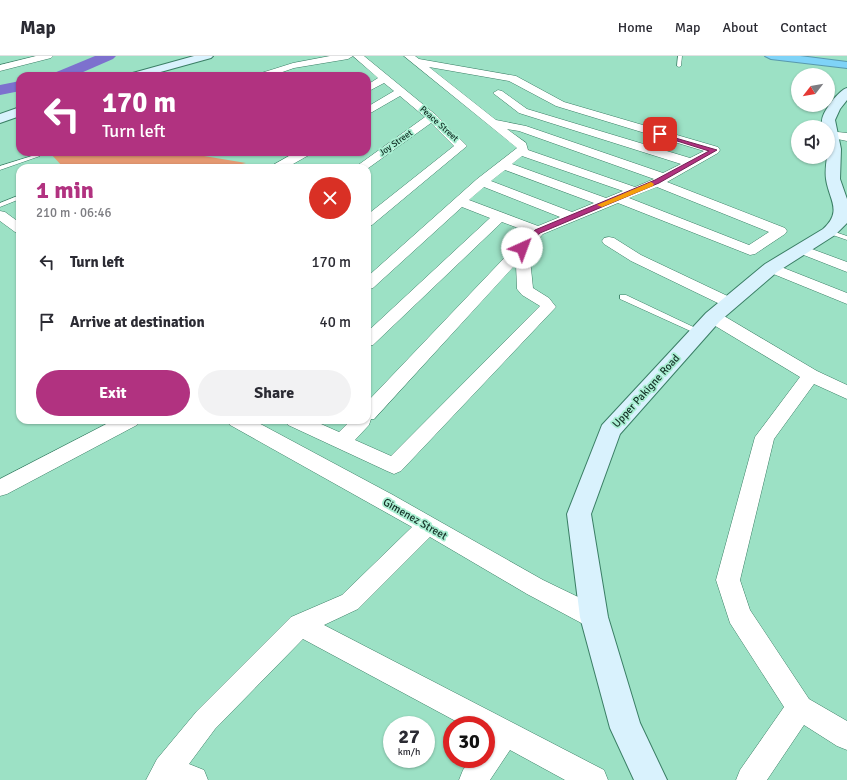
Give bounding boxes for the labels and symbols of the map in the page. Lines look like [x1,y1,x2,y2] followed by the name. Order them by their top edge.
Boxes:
[791,68,835,112] north arrow
[417,104,461,144] street label: Peace Street
[643,117,677,151] pin
[377,128,415,158] street label: Joy Street
[501,227,543,269] position arrow
[610,351,682,430] street label: Upper Pakigne Road
[381,495,449,543] street label: Gimenez Street
[443,716,495,768] speed limit sign: 30

